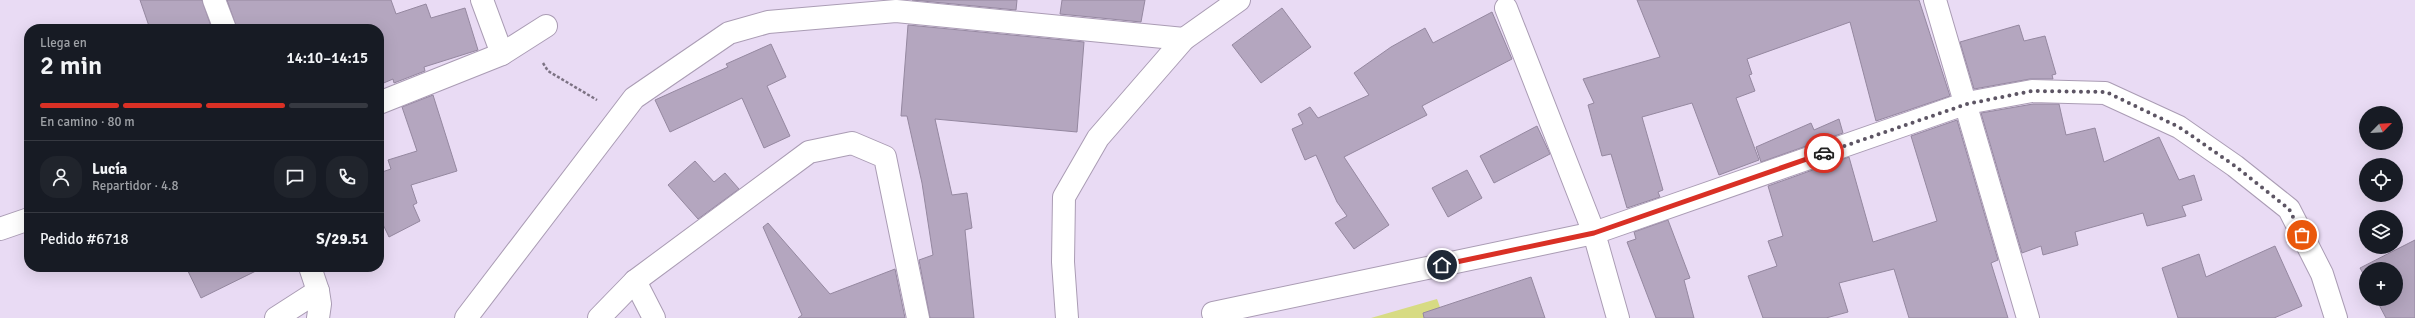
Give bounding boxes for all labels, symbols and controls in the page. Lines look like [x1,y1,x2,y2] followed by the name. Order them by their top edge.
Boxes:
[40,35,87,51] text: Llega en
[287,49,368,67] text: 14:10–14:15
[40,50,102,82] text: 2 min
[2359,106,2403,150] north arrow
[2359,106,2403,306] map controls
[40,114,135,130] text: En camino · 80 m
[1804,133,1844,173] courier
[1813,142,1835,164] icon: car
[40,156,82,198] button: person
[274,156,316,198] button: chat
[326,156,368,198] button: phone
[2359,158,2403,202] button: locate
[92,160,127,178] text: Lucía
[92,178,178,194] text: Repartidor · 4.8
[2359,210,2403,254] button: layers
[2285,218,2319,252] pin
[2291,224,2313,246] icon: bag
[40,230,129,248] text: Pedido #6718
[316,230,368,248] text: S/29.51
[1425,248,1459,282] pin
[1431,254,1453,276] icon: home
[2359,262,2403,306] button: +

